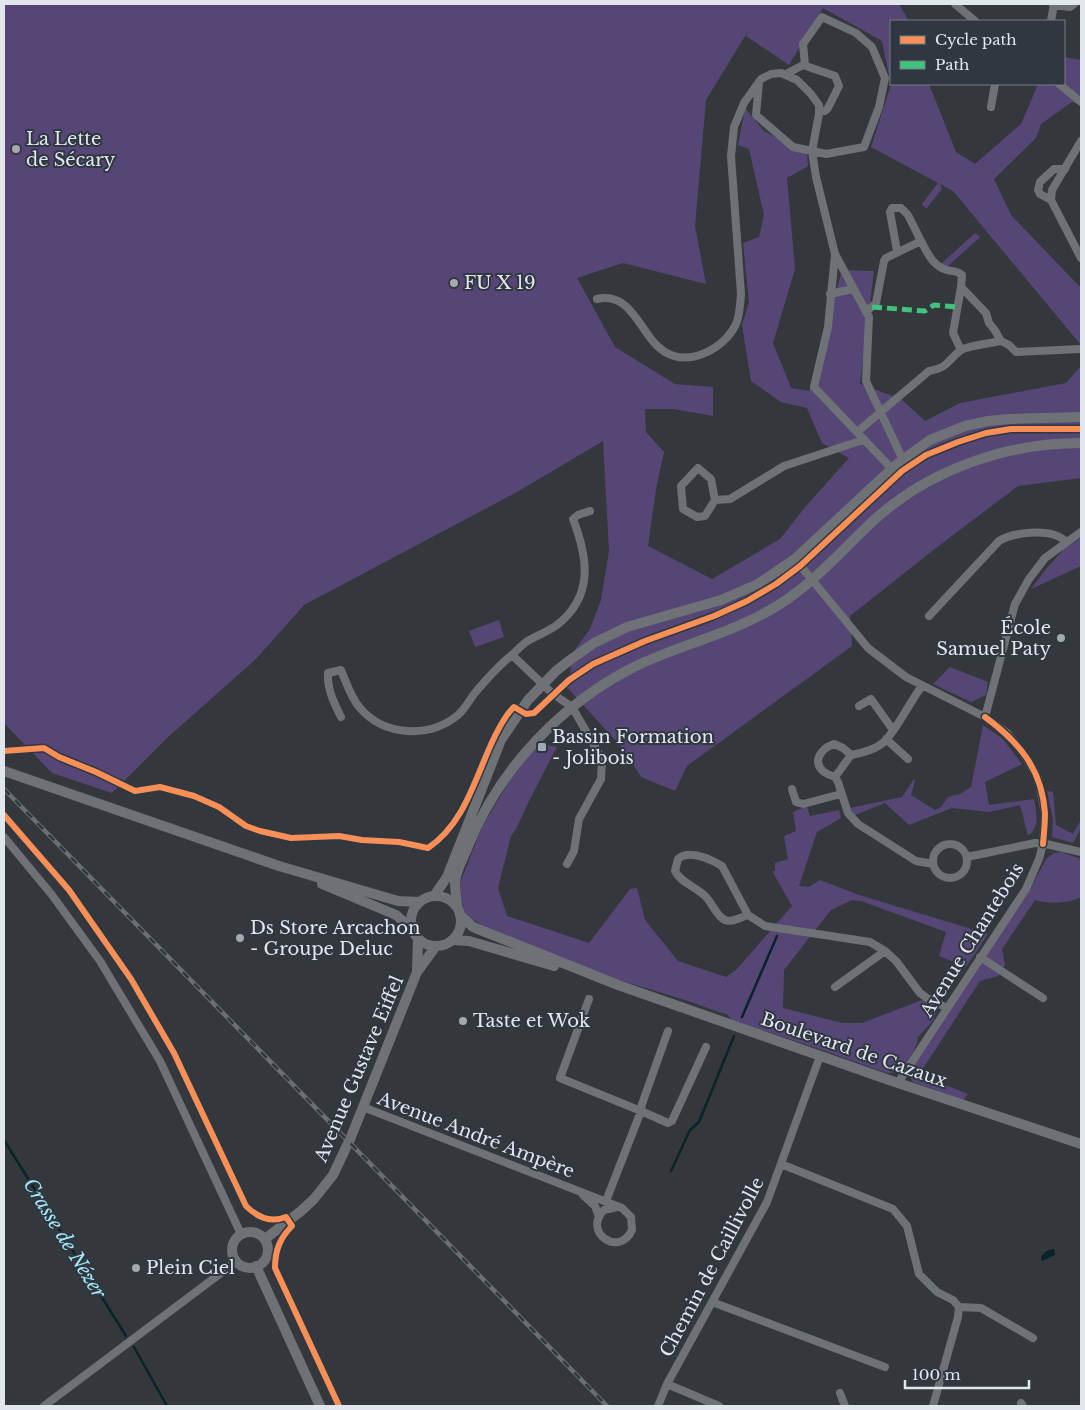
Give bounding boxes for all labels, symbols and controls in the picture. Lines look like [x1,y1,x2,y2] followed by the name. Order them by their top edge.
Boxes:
[890,20,1065,85] legend
[935,30,1017,49] text: Cycle path
[935,55,969,74] text: Path
[26,128,116,171] place label: La Lette de Sécary
[10,143,22,155] marker: La Lette de Sécary
[464,272,536,294] place label: FU X 19
[448,277,460,289] marker: FU X 19
[936,616,1051,660] place label: École Samuel Paty
[1055,632,1067,644] marker: École Samuel Paty
[552,726,714,769] place label: Bassin Formation - Jolibois
[536,741,548,753] marker: Bassin Formation - Jolibois
[915,859,1028,1022] street label: Avenue Chantebois
[250,917,421,960] place label: Ds Store Arcachon - Groupe Deluc
[234,932,246,944] marker: Ds Store Arcachon - Groupe Deluc
[309,972,408,1166] street label: Avenue Gustave Eiffel
[758,1008,950,1092] street label: Boulevard de Cazaux
[473,1010,590,1032] place label: Taste et Wok
[457,1015,469,1027] marker: Taste et Wok
[374,1087,578,1183] street label: Avenue André Ampère
[655,1173,769,1361] street label: Chemin de Caillivolle
[18,1174,111,1304] water label: Crasse de Nézer
[146,1257,235,1279] place label: Plein Ciel
[130,1262,142,1274] marker: Plein Ciel
[905,1358,1029,1390] scale bar
[912,1365,961,1384] text: 100 m

